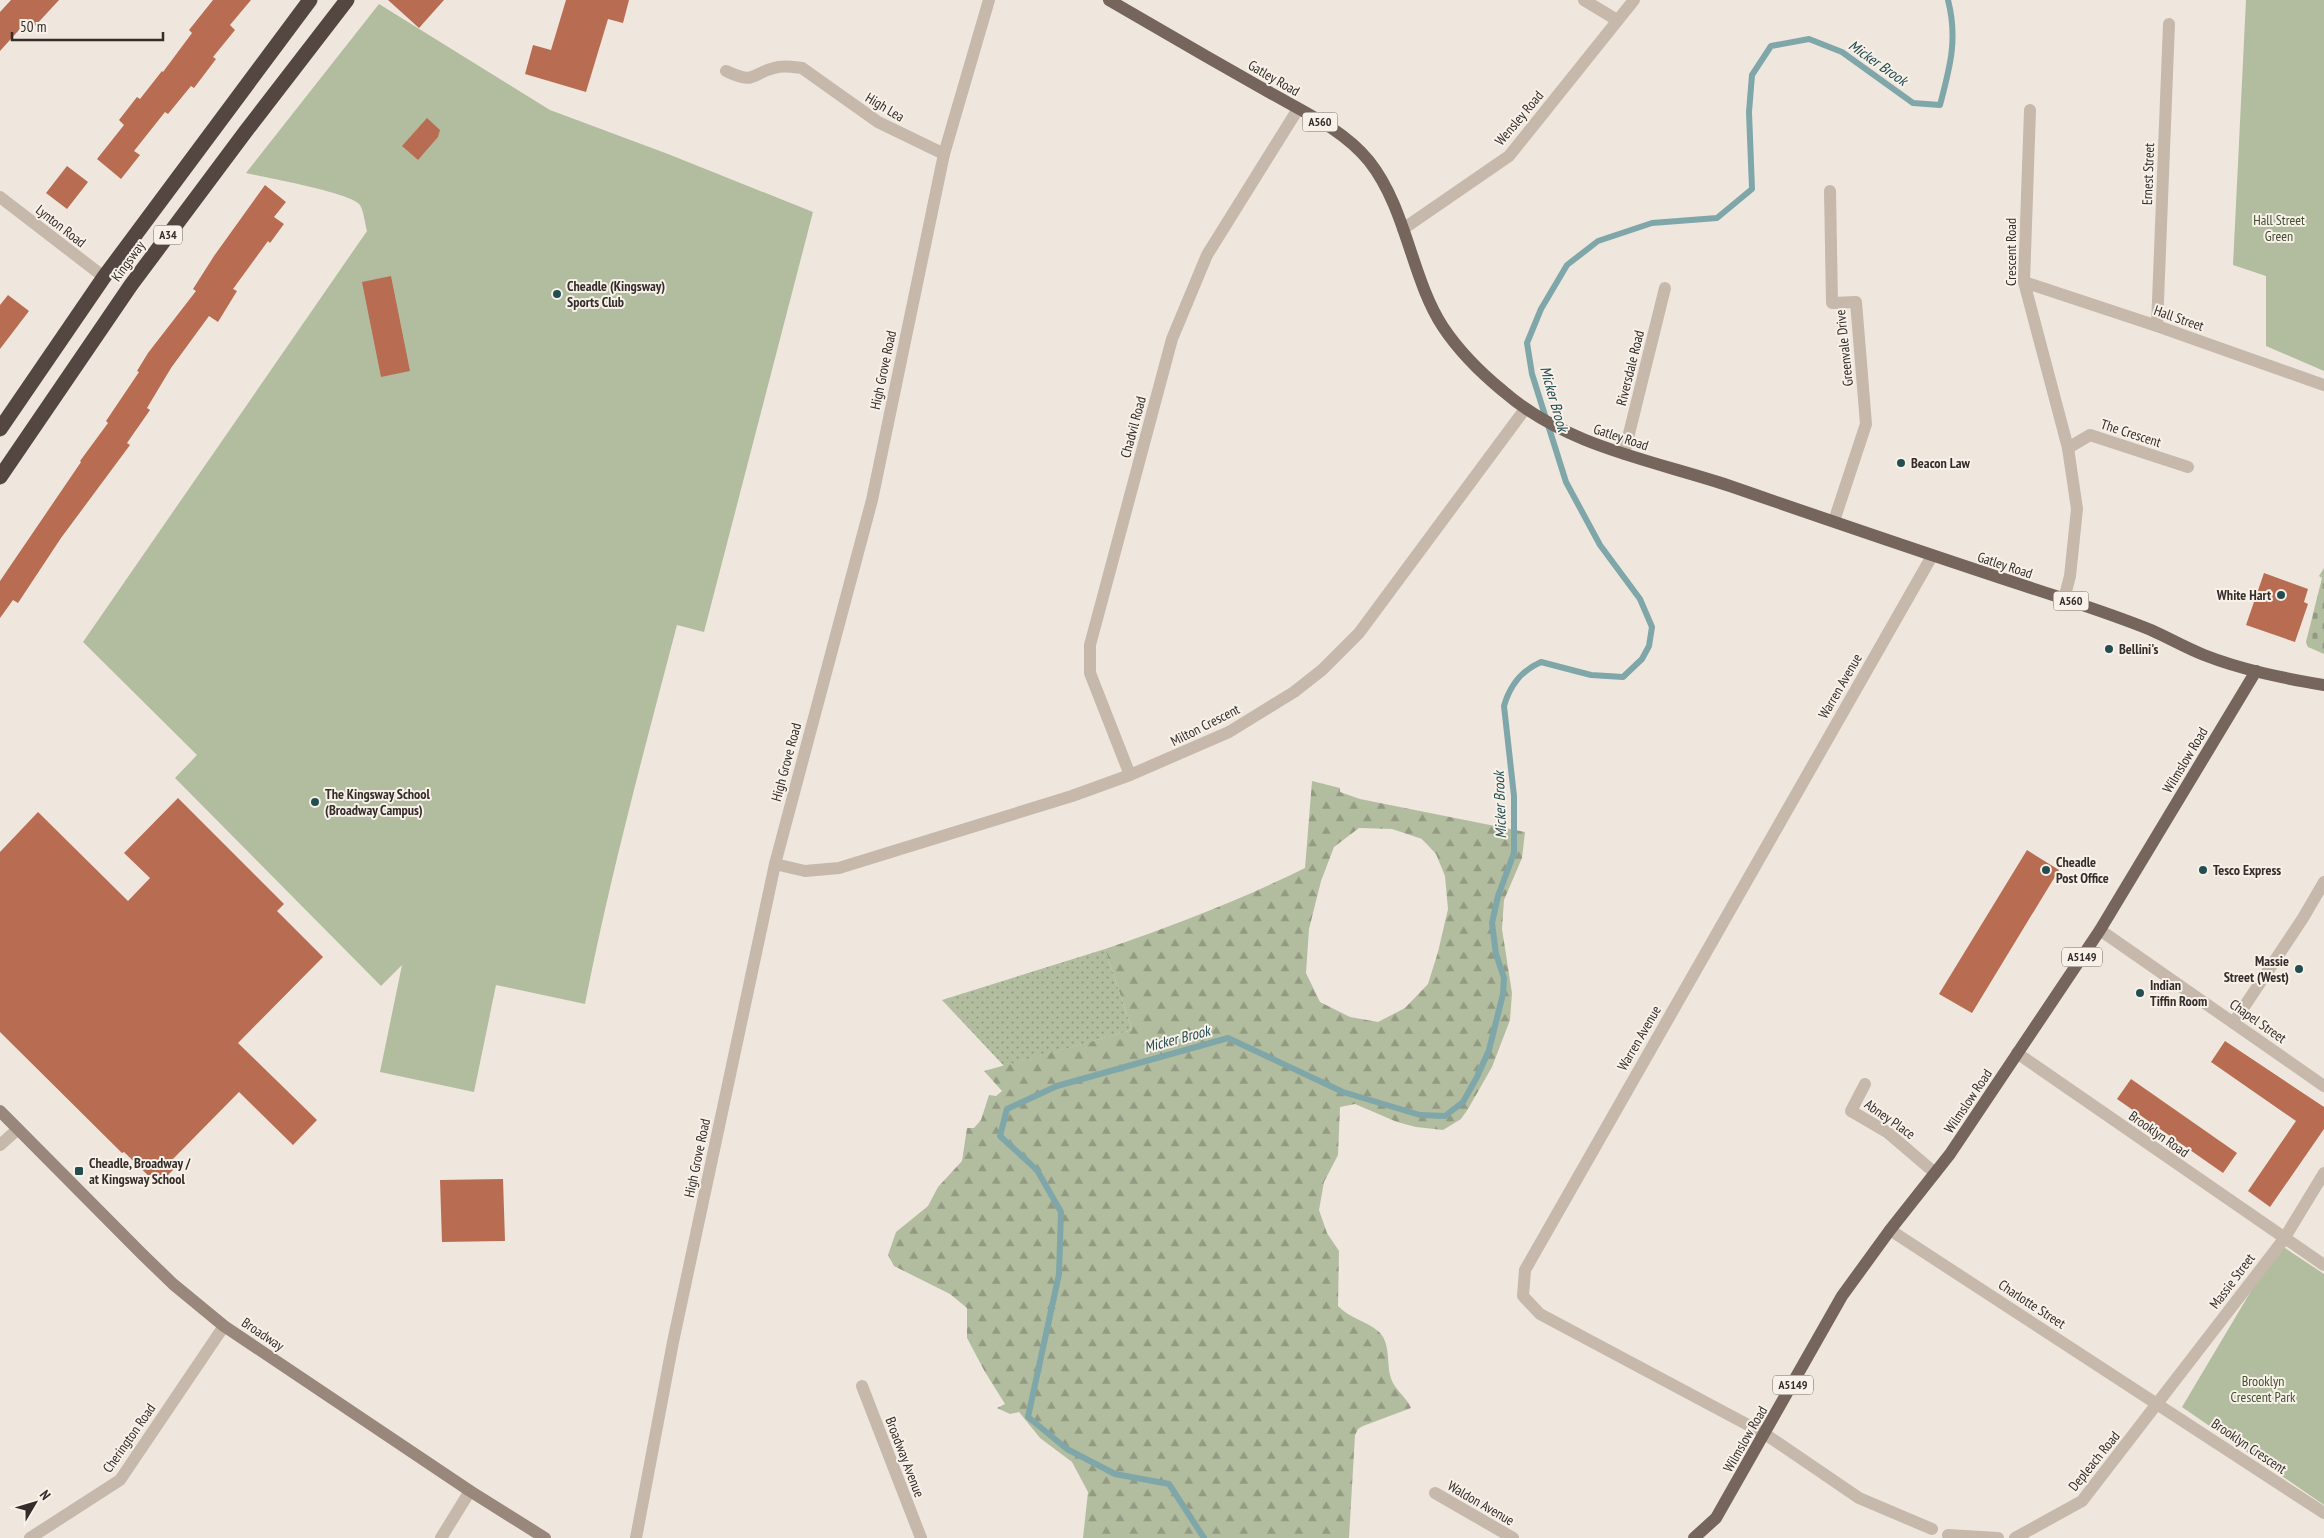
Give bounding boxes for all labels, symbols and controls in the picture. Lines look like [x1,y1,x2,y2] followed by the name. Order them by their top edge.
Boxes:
[12,10,164,42] scale bar
[20,17,46,36] text: 50 m
[1845,36,1913,91] water label: Micker Brook
[1245,56,1303,100] street label: Gatley Road
[1491,87,1547,149] street label: Wensley Road
[862,88,908,126] street label: High Lea
[1302,112,1338,132] road number: A560
[2138,142,2158,205] street label: Ernest Street
[32,201,90,251] street label: Lynton Road
[2253,211,2305,245] park label: Hall Street Green
[2002,218,2020,286] street label: Crescent Road
[154,226,182,244] road number: A34
[107,237,149,285] street label: Kingsway
[567,277,665,311] place label: Cheadle (Kingsway) Sports Club
[551,288,563,300] marker: Cheadle (Kingsway) Sports Club
[2152,301,2206,335] street label: Hall Street
[1831,309,1857,387] street label: Greenvale Drive
[1612,328,1648,408] street label: Riversdale Road
[866,329,900,411] street label: High Grove Road
[1536,364,1573,436] water label: Micker Brook
[1116,394,1150,460] street label: Chadvil Road
[2099,415,2164,451] street label: The Crescent
[1591,420,1651,454] street label: Gatley Road
[1911,454,1970,472] place label: Beacon Law
[1895,457,1907,469] marker: Beacon Law
[1975,548,2035,582] street label: Gatley Road
[2216,586,2271,604] place label: White Hart
[2275,589,2287,601] marker: White Hart
[2054,592,2088,610] road number: A560
[2119,640,2158,658] place label: Bellini's
[2103,643,2115,655] marker: Bellini's
[1814,650,1866,722] street label: Warren Avenue
[1167,700,1243,750] street label: Milton Crescent
[767,721,805,803] street label: High Grove Road
[2158,724,2212,796] street label: Wilmslow Road
[1489,769,1510,839] water label: Micker Brook
[325,785,431,819] place label: The Kingsway School (Broadway Campus)
[309,796,321,808] marker: The Kingsway School (Broadway Campus)
[2056,853,2109,887] place label: Cheadle Post Office
[2213,861,2281,879] place label: Tesco Express
[2040,864,2052,876] marker: Cheadle Post Office
[2197,864,2209,876] marker: Tesco Express
[2062,948,2102,966] road number: A5149
[2224,952,2289,986] place label: Massie Street (West)
[2293,963,2305,975] marker: Massie Street (West)
[2150,976,2207,1010] place label: Indian Tiffin Room
[2134,987,2146,999] marker: Indian Tiffin Room
[2226,995,2290,1047] street label: Chapel Street
[1613,1002,1665,1074] street label: Warren Avenue
[1142,1020,1214,1056] water label: Micker Brook
[1940,1065,1996,1137] street label: Wilmslow Road
[1861,1095,1919,1143] street label: Abney Place
[2125,1107,2193,1161] street label: Brooklyn Road
[680,1117,714,1199] street label: High Grove Road
[89,1154,192,1188] place label: Cheadle, Broadway / at Kingsway School
[73,1165,85,1177] marker: Cheadle, Broadway / at Kingsway School
[2205,1250,2259,1312] street label: Massie Street
[1995,1276,2069,1332] street label: Charlotte Street
[238,1313,288,1355] street label: Broadway
[2231,1372,2296,1406] park label: Brooklyn Crescent Park
[1773,1376,1813,1394] road number: A5149
[99,1400,159,1476] street label: Cherington Road
[1719,1403,1771,1475] street label: Wilmslow Road
[881,1414,929,1500] street label: Broadway Avenue
[2208,1414,2290,1478] street label: Brooklyn Crescent
[2064,1427,2124,1495] street label: Depleach Road
[1444,1477,1518,1529] street label: Waldon Avenue
[10,1478,60,1528] north arrow
[36,1486,55,1504] text: N

